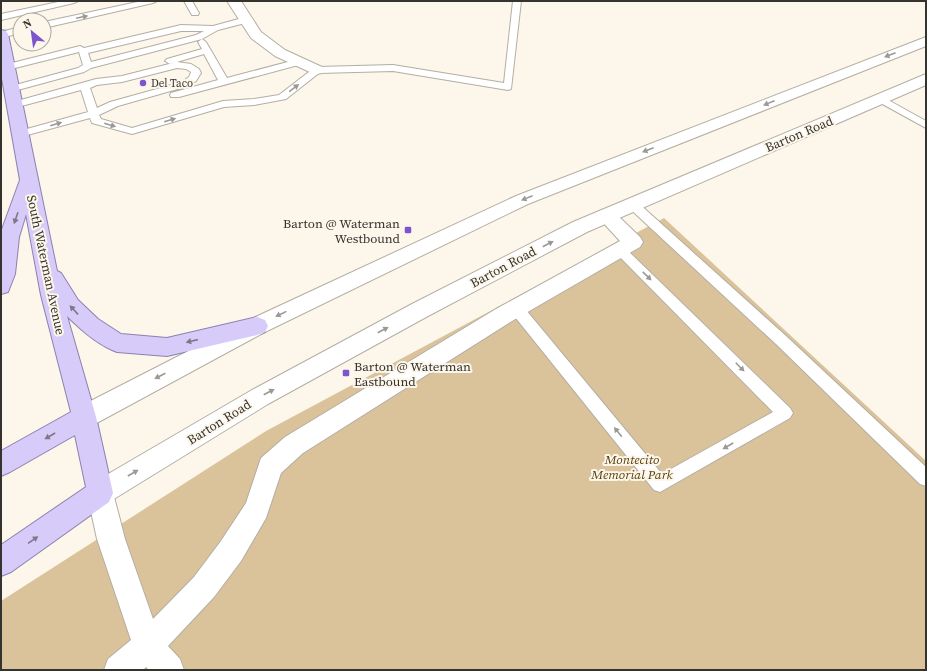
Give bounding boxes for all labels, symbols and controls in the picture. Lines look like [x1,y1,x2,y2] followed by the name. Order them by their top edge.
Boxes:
[12,12,52,52] north arrow
[76,13,88,19] one-way arrow
[20,15,35,32] text: N
[883,53,895,59] one-way arrow
[151,76,193,91] place label: Del Taco
[138,78,148,88] marker: Del Taco
[288,84,299,92] one-way arrow
[762,100,774,106] one-way arrow
[762,112,836,156] street label: Barton Road
[164,117,176,123] one-way arrow
[51,121,63,127] one-way arrow
[105,122,117,128] one-way arrow
[641,148,653,154] one-way arrow
[23,194,69,337] street label: South Waterman Avenue
[521,195,532,201] one-way arrow
[12,212,18,224] one-way arrow
[283,215,401,247] place label: Barton @ Waterman Westbound
[403,225,413,235] marker: Barton @ Waterman Westbound
[542,240,554,247] one-way arrow
[467,242,539,291] street label: Barton Road
[642,271,652,281] one-way arrow
[70,305,79,315] one-way arrow
[276,311,287,317] one-way arrow
[377,327,389,333] one-way arrow
[185,339,198,345] one-way arrow
[354,358,471,390] place label: Barton @ Waterman Eastbound
[735,362,745,372] one-way arrow
[341,368,351,378] marker: Barton @ Waterman Eastbound
[154,373,166,379] one-way arrow
[263,389,275,395] one-way arrow
[184,395,255,448] street label: Barton Road
[614,427,622,438] one-way arrow
[44,433,56,440] one-way arrow
[722,442,733,449] one-way arrow
[590,451,674,483] park label: Montecito Memorial Park
[128,470,139,477] one-way arrow
[28,536,38,544] one-way arrow

